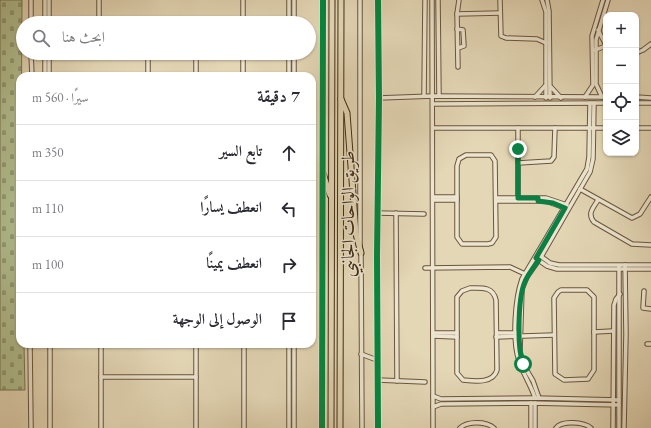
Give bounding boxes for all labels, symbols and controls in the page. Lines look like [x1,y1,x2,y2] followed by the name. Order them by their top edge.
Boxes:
[603,12,639,156] map controls
[603,12,639,48] button: +
[16,16,316,60] search box
[30,27,52,49] icon: search
[62,27,105,46] text: ابحث هنا
[603,48,639,84] button: −
[603,84,639,120] button: locate
[257,85,300,107] text: 7 دقيقة
[32,89,89,106] text: سيرًا · 560 m
[603,120,639,156] button: layers
[509,140,527,158] route end
[219,141,262,160] text: تابع السير
[278,142,300,164] icon: ahead
[32,144,63,161] text: 350 m
[336,151,364,277] street label: طريق الواحات الجانبي
[200,197,262,216] text: انعطف يسارًا
[278,198,300,220] icon: left
[32,200,63,217] text: 110 m
[206,253,262,272] text: انعطف يمينًا
[278,254,300,276] icon: right
[32,256,63,273] text: 100 m
[173,309,262,328] text: الوصول إلى الوجهة
[278,310,300,332] icon: arrive
[514,355,532,373] route start

